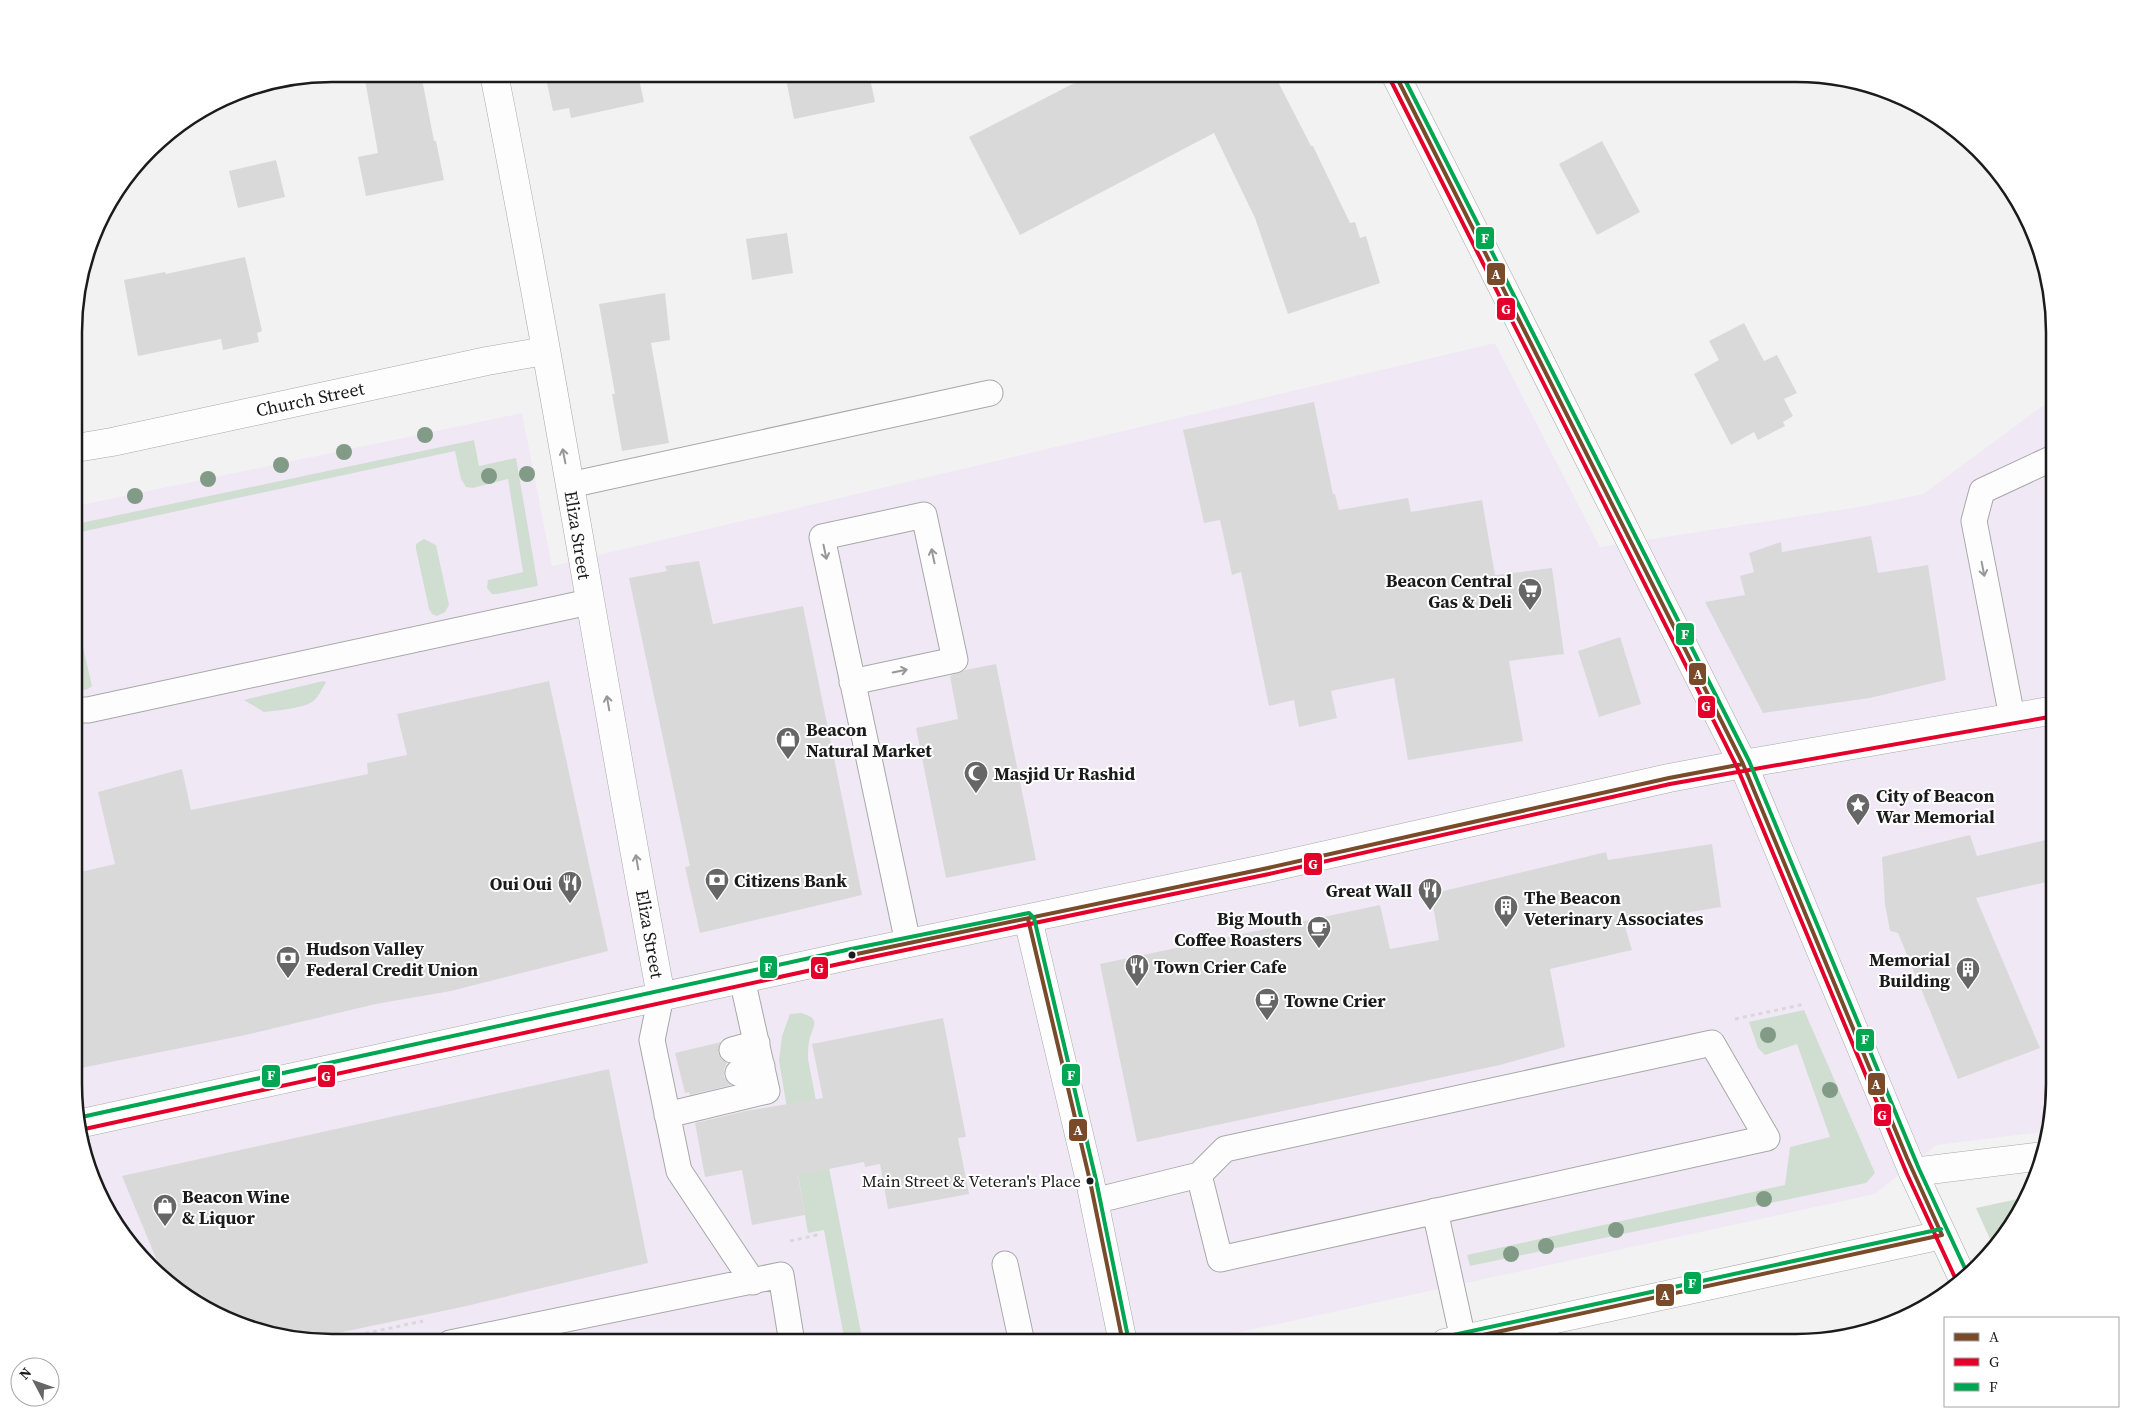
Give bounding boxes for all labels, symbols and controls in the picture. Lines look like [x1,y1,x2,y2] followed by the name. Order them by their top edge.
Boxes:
[1475,226,1495,250] line badge: F
[1481,228,1489,248] text: F
[1486,262,1506,286] line badge: A
[1491,264,1501,284] text: A
[1496,297,1516,321] line badge: G
[1501,299,1511,319] text: G
[254,375,367,423] street label: Church Street
[559,449,569,465] one-way arrow
[559,489,597,581] street label: Eliza Street
[821,544,830,560] one-way arrow
[928,548,937,564] one-way arrow
[1979,561,1988,577] one-way arrow
[1386,568,1512,614] place label: Beacon Central Gas & Deli
[1517,577,1543,611] supermarket icon: Beacon Central Gas & Deli
[1675,622,1695,646] line badge: F
[1681,624,1689,644] text: F
[1688,662,1707,686] line badge: A
[1693,664,1703,684] text: A
[891,666,907,676] one-way arrow
[602,695,612,711] one-way arrow
[1697,695,1716,719] line badge: G
[1701,696,1711,716] text: G
[806,717,932,763] place label: Beacon Natural Market
[775,726,801,760] shop icon: Beacon Natural Market
[963,760,989,794] mosque icon: Masjid Ur Rashid
[994,761,1136,786] place label: Masjid Ur Rashid
[1876,783,1995,829] place label: City of Beacon War Memorial
[1845,792,1871,826] place icon: City of Beacon War Memorial
[1303,852,1323,876] line badge: G
[1308,854,1318,874] text: G
[631,855,641,871] one-way arrow
[704,867,730,901] bank icon: Citizens Bank
[734,868,847,893] place label: Citizens Bank
[557,870,583,904] restaurant icon: Oui Oui
[490,871,552,896] place label: Oui Oui
[1417,877,1443,911] restaurant icon: Great Wall
[1326,878,1412,903] place label: Great Wall
[1524,885,1703,931] place label: The Beacon Veterinary Associates
[630,888,670,980] street label: Eliza Street
[1493,894,1519,928] building icon: The Beacon Veterinary Associates
[1174,906,1302,952] place label: Big Mouth Coffee Roasters
[1306,915,1332,949] cafe icon: Big Mouth Coffee Roasters
[306,936,478,982] place label: Hudson Valley Federal Credit Union
[275,945,301,979] bank icon: Hudson Valley Federal Credit Union
[1869,947,1950,993] place label: Memorial Building
[847,950,857,960] unlabelled marker
[1124,953,1150,987] restaurant icon: Town Crier Cafe
[1154,954,1287,979] place label: Town Crier Cafe
[759,955,778,979] line badge: F
[810,956,829,980] line badge: G
[1955,956,1981,990] building icon: Memorial Building
[764,957,772,977] text: F
[814,958,824,978] text: G
[1254,987,1280,1021] cafe icon: Towne Crier
[1284,988,1386,1013] place label: Towne Crier
[1855,1028,1875,1052] line badge: F
[1861,1029,1869,1049] text: F
[1061,1063,1081,1087] line badge: F
[261,1064,281,1088] line badge: F
[317,1064,336,1088] line badge: G
[267,1065,275,1085] text: F
[1067,1065,1075,1085] text: F
[321,1066,331,1086] text: G
[1867,1072,1886,1096] line badge: A
[1871,1074,1881,1094] text: A
[1873,1103,1892,1127] line badge: G
[1877,1105,1887,1125] text: G
[1068,1118,1088,1142] line badge: A
[1073,1120,1083,1140] text: A
[862,1169,1081,1193] place label: Main Street & Veteran's Place
[1085,1176,1095,1186] marker: Main Street & Veteran's Place
[182,1184,290,1230] place label: Beacon Wine & Liquor
[152,1193,178,1227] shop icon: Beacon Wine & Liquor
[1683,1271,1702,1295] line badge: F
[1688,1273,1696,1293] text: F
[1655,1283,1675,1307] line badge: A
[1660,1285,1670,1305] text: A
[1944,1317,2119,1407] legend
[1989,1326,1999,1347] text: A
[1989,1351,1999,1372] text: G
[10,1357,60,1407] north arrow
[14,1363,36,1384] text: N
[1989,1376,1998,1397] text: F

